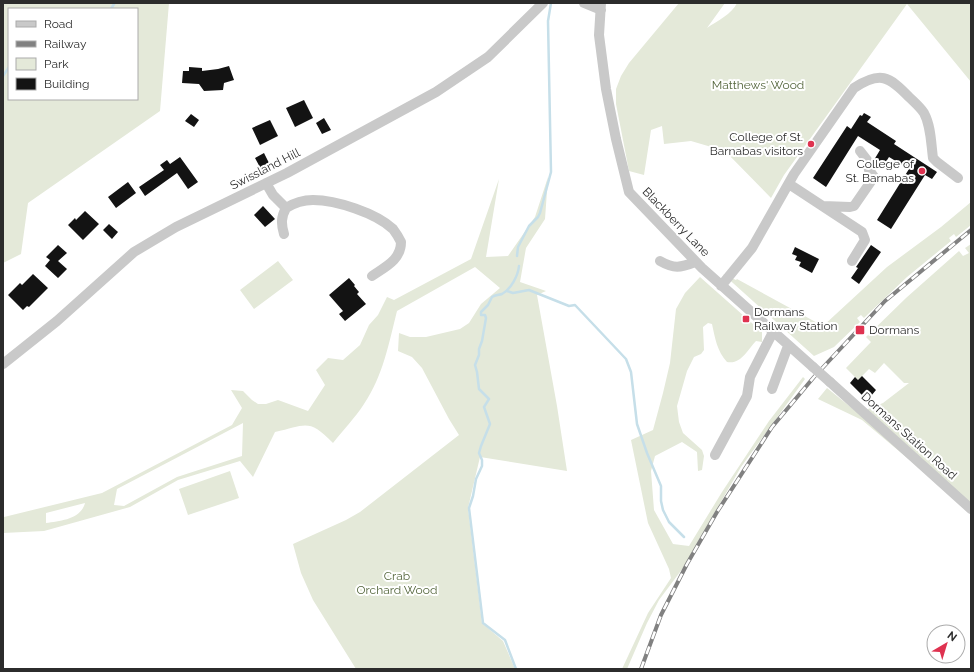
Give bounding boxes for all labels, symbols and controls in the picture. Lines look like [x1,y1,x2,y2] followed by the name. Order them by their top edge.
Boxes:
[8,8,138,100] legend
[44,17,73,31] text: Road
[44,37,87,51] text: Railway
[44,57,69,71] text: Park
[44,77,90,91] text: Building
[712,78,804,92] park label: Matthews' Wood
[710,130,803,158] place label: College of St. Barnabas visitors
[806,139,816,149] marker: College of St. Barnabas visitors
[228,145,303,193] street label: Swissland Hill
[845,157,915,185] place label: College of St. Barnabas
[917,166,927,176] marker: College of St. Barnabas
[640,185,712,259] street label: Blackberry Lane
[754,305,838,333] place label: Dormans Railway Station
[741,314,751,324] marker: Dormans Railway Station
[869,323,919,337] place label: Dormans
[854,324,866,336] marker: Dormans
[858,389,960,483] street label: Dormans Station Road
[357,569,437,597] park label: Crab Orchard Wood
[926,624,966,664] north arrow
[945,629,959,644] text: N

